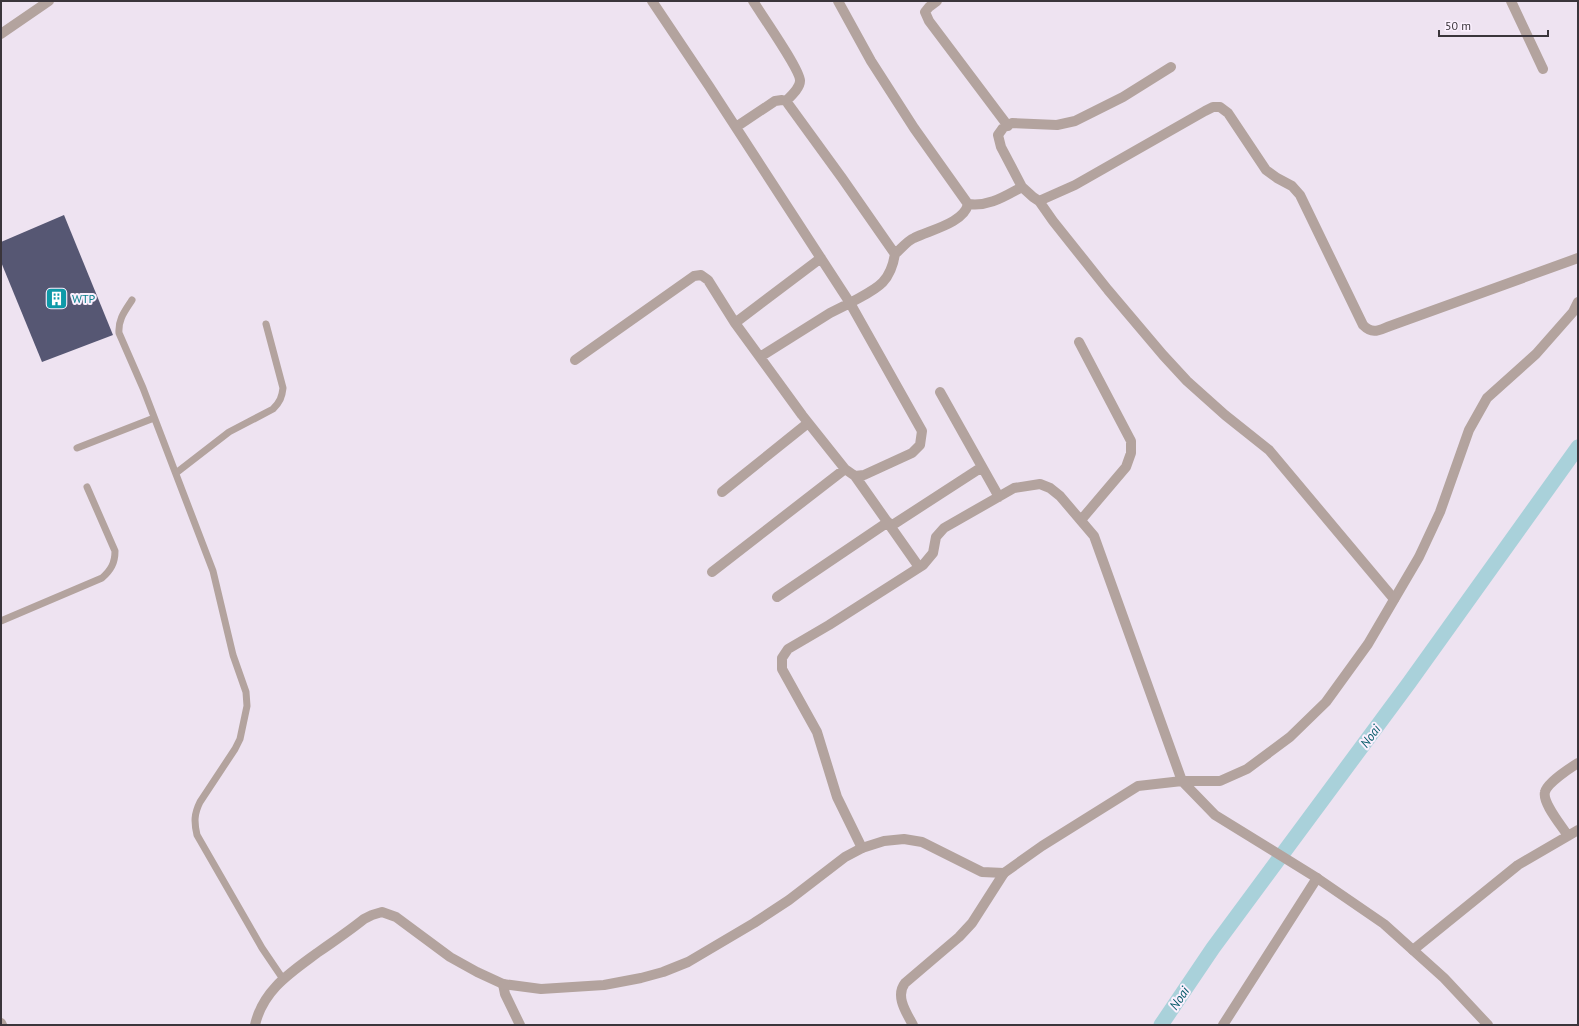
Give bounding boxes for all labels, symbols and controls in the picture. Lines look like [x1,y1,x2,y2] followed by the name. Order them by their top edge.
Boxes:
[1439,12,1548,38] scale bar
[1445,18,1471,33] text: 50 m
[44,286,70,312] building icon: WTP
[72,291,96,306] place label: WTP
[1356,721,1385,751] water label: Noai
[1166,983,1194,1013] water label: Noai

